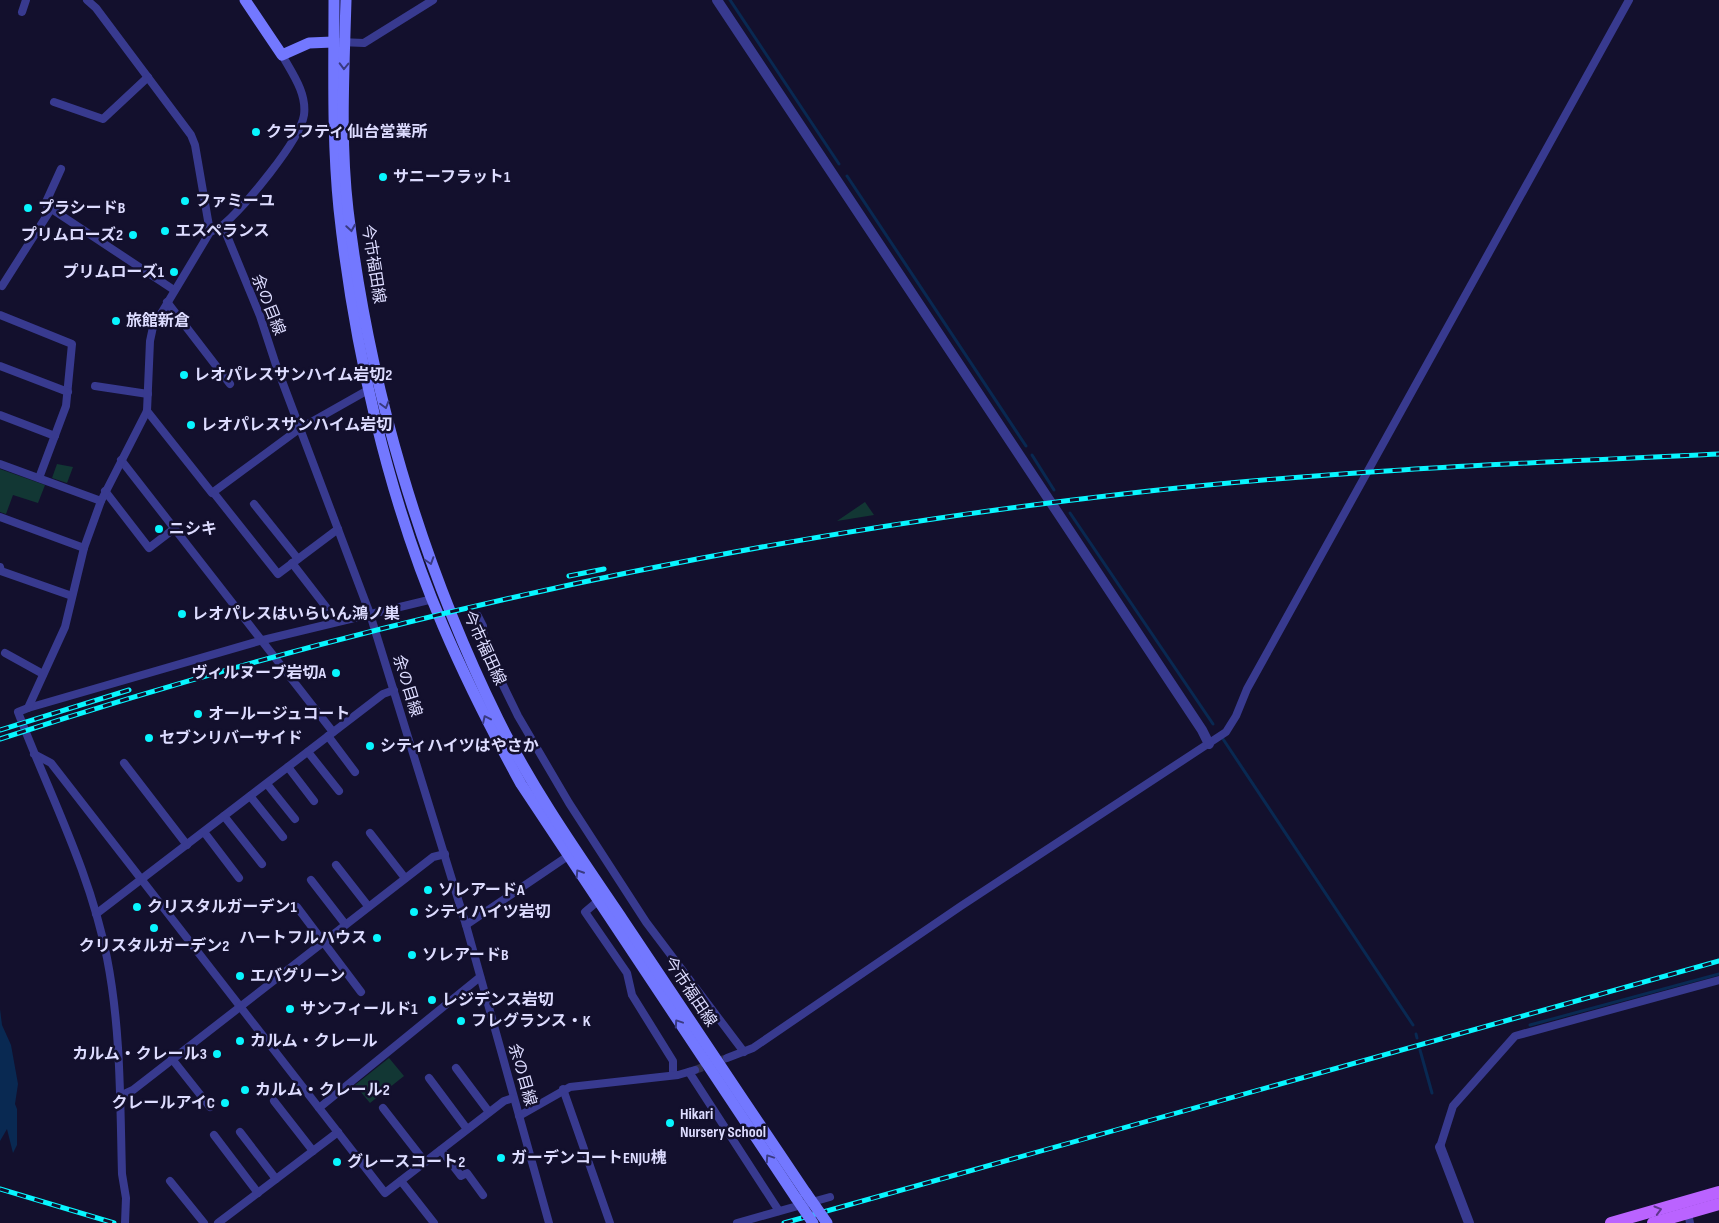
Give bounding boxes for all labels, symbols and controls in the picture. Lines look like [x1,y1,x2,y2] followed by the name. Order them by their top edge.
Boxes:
[339,62,349,70] one-way arrow
[266,123,428,142] place label: クラフティ 仙台営業所
[250,126,262,138] marker: クラフティ 仙台営業所
[393,168,511,187] place label: サニーフラット1
[377,171,389,183] marker: サニーフラット1
[195,192,275,211] place label: ファミーユ
[179,195,191,207] marker: ファミーユ
[38,199,126,218] place label: プラシードB
[22,202,34,214] marker: プラシードB
[175,222,270,241] place label: エスペランス
[357,223,389,305] street label: 今市福田線
[159,225,171,237] marker: エスペランス
[345,225,356,233] one-way arrow
[21,226,123,245] place label: プリムローズ2
[127,229,139,241] marker: プリムローズ2
[63,263,165,282] place label: プリムローズ1
[168,266,180,278] marker: プリムローズ1
[247,272,289,338] street label: 余の目線
[126,312,190,331] place label: 旅館新倉
[110,315,122,327] marker: 旅館新倉
[194,366,392,385] place label: レオパレスサンハイム岩切2
[178,369,190,381] marker: レオパレスサンハイム岩切2
[379,400,389,409] one-way arrow
[201,416,392,435] place label: レオパレスサンハイム岩切
[185,419,197,431] marker: レオパレスサンハイム岩切
[169,520,217,539] place label: ニシキ
[153,523,165,535] marker: ニシキ
[424,556,434,565] one-way arrow
[192,605,400,624] place label: レオパレスはいらいん鴻ノ巣
[176,608,188,620] marker: レオパレスはいらいん鴻ノ巣
[458,608,510,688] street label: 今市福田線
[389,653,425,719] street label: 余の目線
[191,664,326,683] place label: ヴィルヌーブ岩切A
[330,667,342,679] marker: ヴィルヌーブ岩切A
[208,705,351,724] place label: オールージュコート
[192,708,204,720] marker: オールージュコート
[482,715,492,724] one-way arrow
[159,729,303,748] place label: セブンリバーサイド
[143,732,155,744] marker: セブンリバーサイド
[380,737,539,756] place label: シティハイツはやさか
[364,740,376,752] marker: シティハイツはやさか
[576,869,585,878] one-way arrow
[438,881,525,900] place label: ソレアードA
[422,884,434,896] marker: ソレアードA
[147,898,298,917] place label: クリスタルガーデン1
[131,901,143,913] marker: クリスタルガーデン1
[424,903,551,922] place label: シティハイツ岩切
[408,906,420,918] marker: シティハイツ岩切
[148,922,160,934] marker: クリスタルガーデン2
[239,929,367,948] place label: ハートフルハウス
[371,932,383,944] marker: ハートフルハウス
[79,937,229,956] place label: クリスタルガーデン2
[422,946,509,965] place label: ソレアードB
[406,949,418,961] marker: ソレアードB
[660,954,720,1030] street label: 今市福田線
[250,966,345,986] place label: エバグリーン
[234,970,246,982] marker: エバグリーン
[442,991,554,1010] place label: レジデンス岩切
[426,994,438,1006] marker: レジデンス岩切
[300,1000,418,1019] place label: サンフィールド1
[284,1003,296,1015] marker: サンフィールド1
[471,1011,591,1031] place label: フレグランス・K
[455,1015,467,1027] marker: フレグランス・K
[675,1019,684,1029] one-way arrow
[250,1032,378,1051] place label: カルム・クレール
[234,1035,246,1047] marker: カルム・クレール
[504,1042,540,1108] street label: 余の目線
[72,1045,207,1064] place label: カルム・クレール3
[211,1048,223,1060] marker: カルム・クレール3
[255,1081,390,1100] place label: カルム・クレール2
[239,1084,251,1096] marker: カルム・クレール2
[112,1094,215,1113] place label: クレールアイC
[219,1097,231,1109] marker: クレールアイC
[680,1105,766,1142] place label: Hikari Nursery School
[664,1117,676,1129] marker: Hikari Nursery School
[511,1149,666,1168] place label: ガーデンコートENJU槐
[347,1152,465,1172] place label: グレースコート2
[495,1152,507,1164] marker: ガーデンコートENJU槐
[766,1154,775,1163] one-way arrow
[331,1156,343,1168] marker: グレースコート2
[1654,1205,1662,1215] one-way arrow

